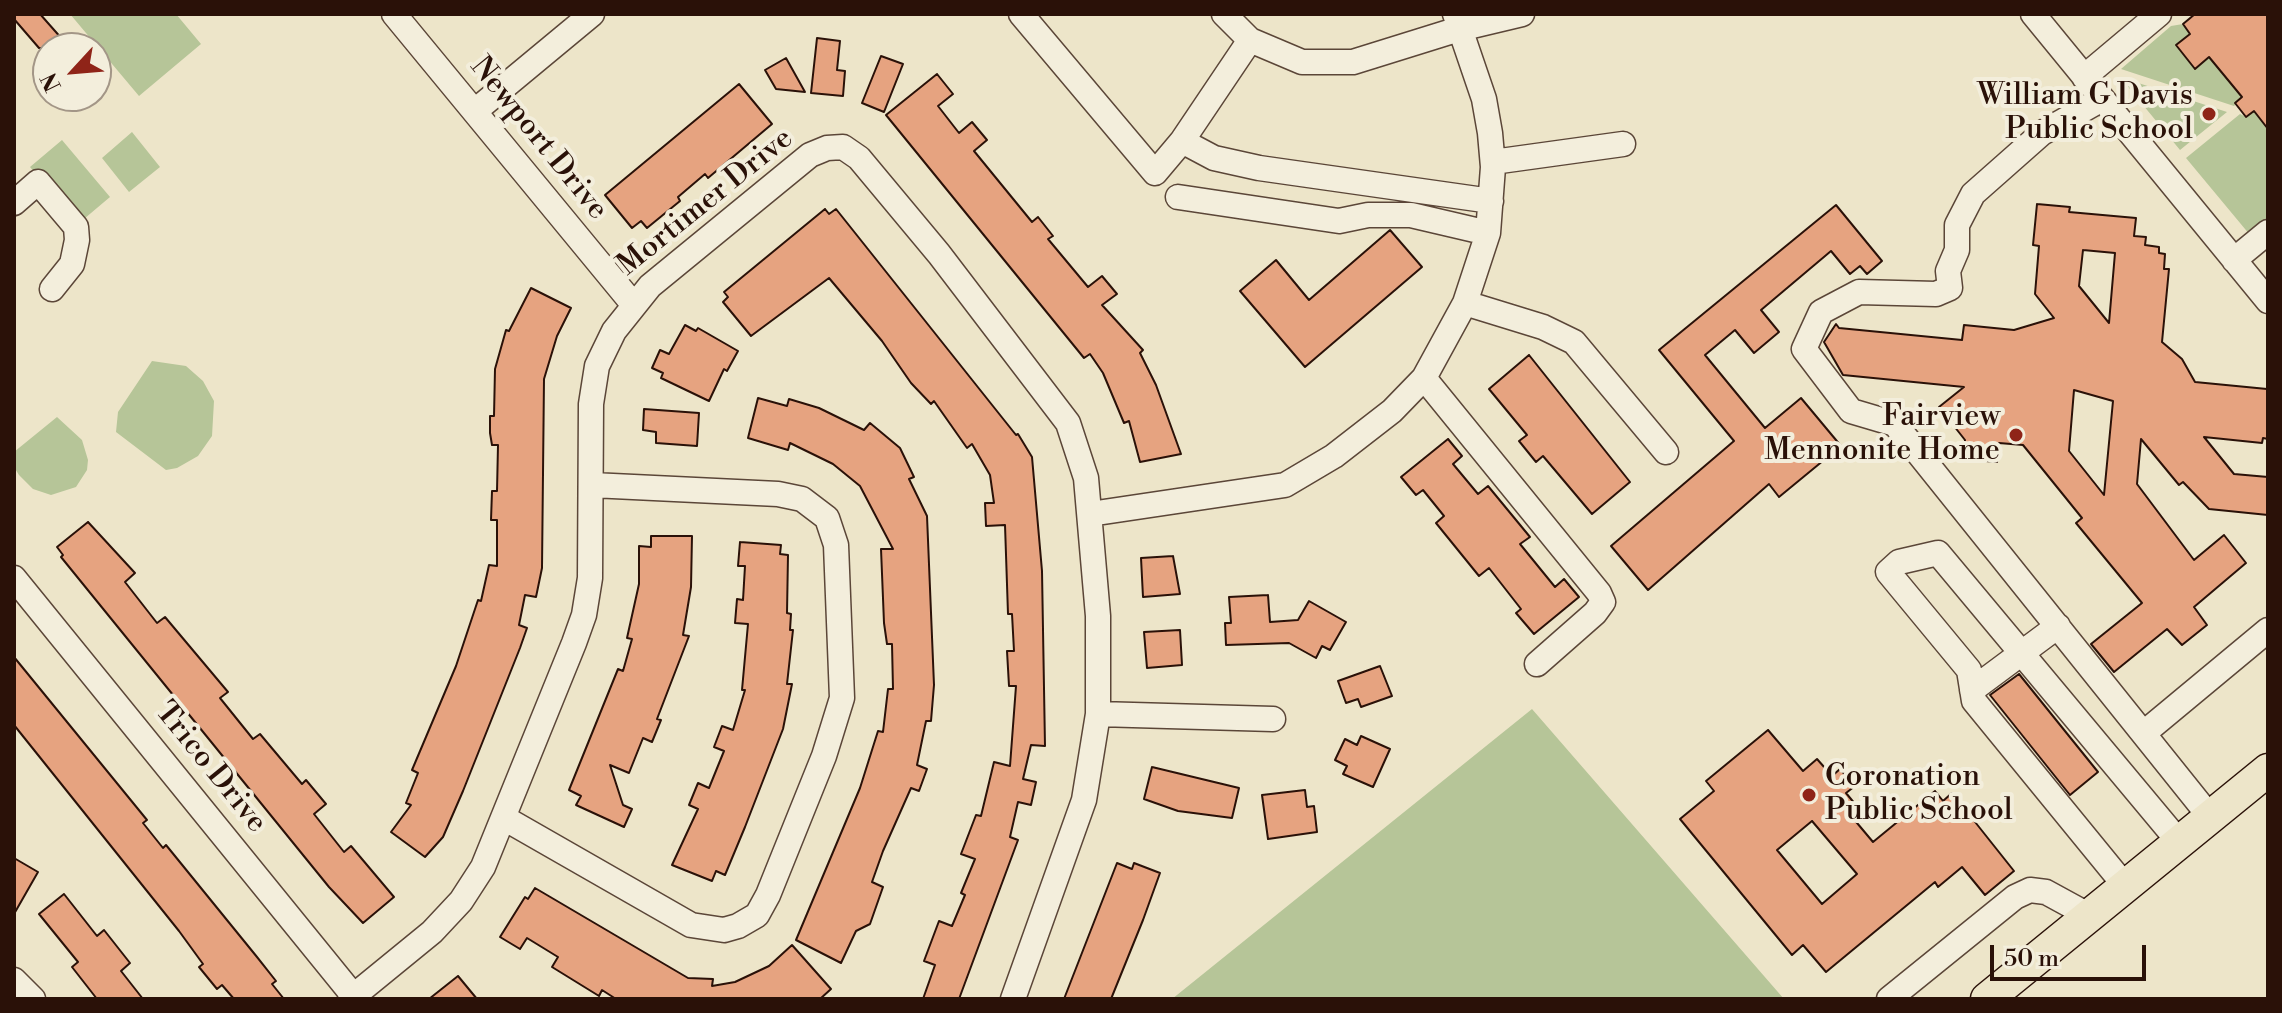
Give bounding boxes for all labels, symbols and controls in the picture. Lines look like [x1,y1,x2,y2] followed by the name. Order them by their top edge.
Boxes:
[32,32,112,112] north arrow
[461,50,615,228] street label: Newport Drive
[36,68,68,96] text: N
[1977,79,2193,150] place label: William G Davis Public School
[2200,105,2218,123] marker: William G Davis Public School
[611,121,801,285] street label: Mortimer Drive
[1764,400,2000,470] place label: Fairview Mennonite Home
[2007,426,2025,444] marker: Fairview Mennonite Home
[146,695,274,841] street label: Trico Drive
[1825,760,2013,830] place label: Coronation Public School
[1800,786,1818,804] marker: Coronation Public School
[1994,929,2150,979] scale bar
[2004,944,2059,974] text: 50 m

